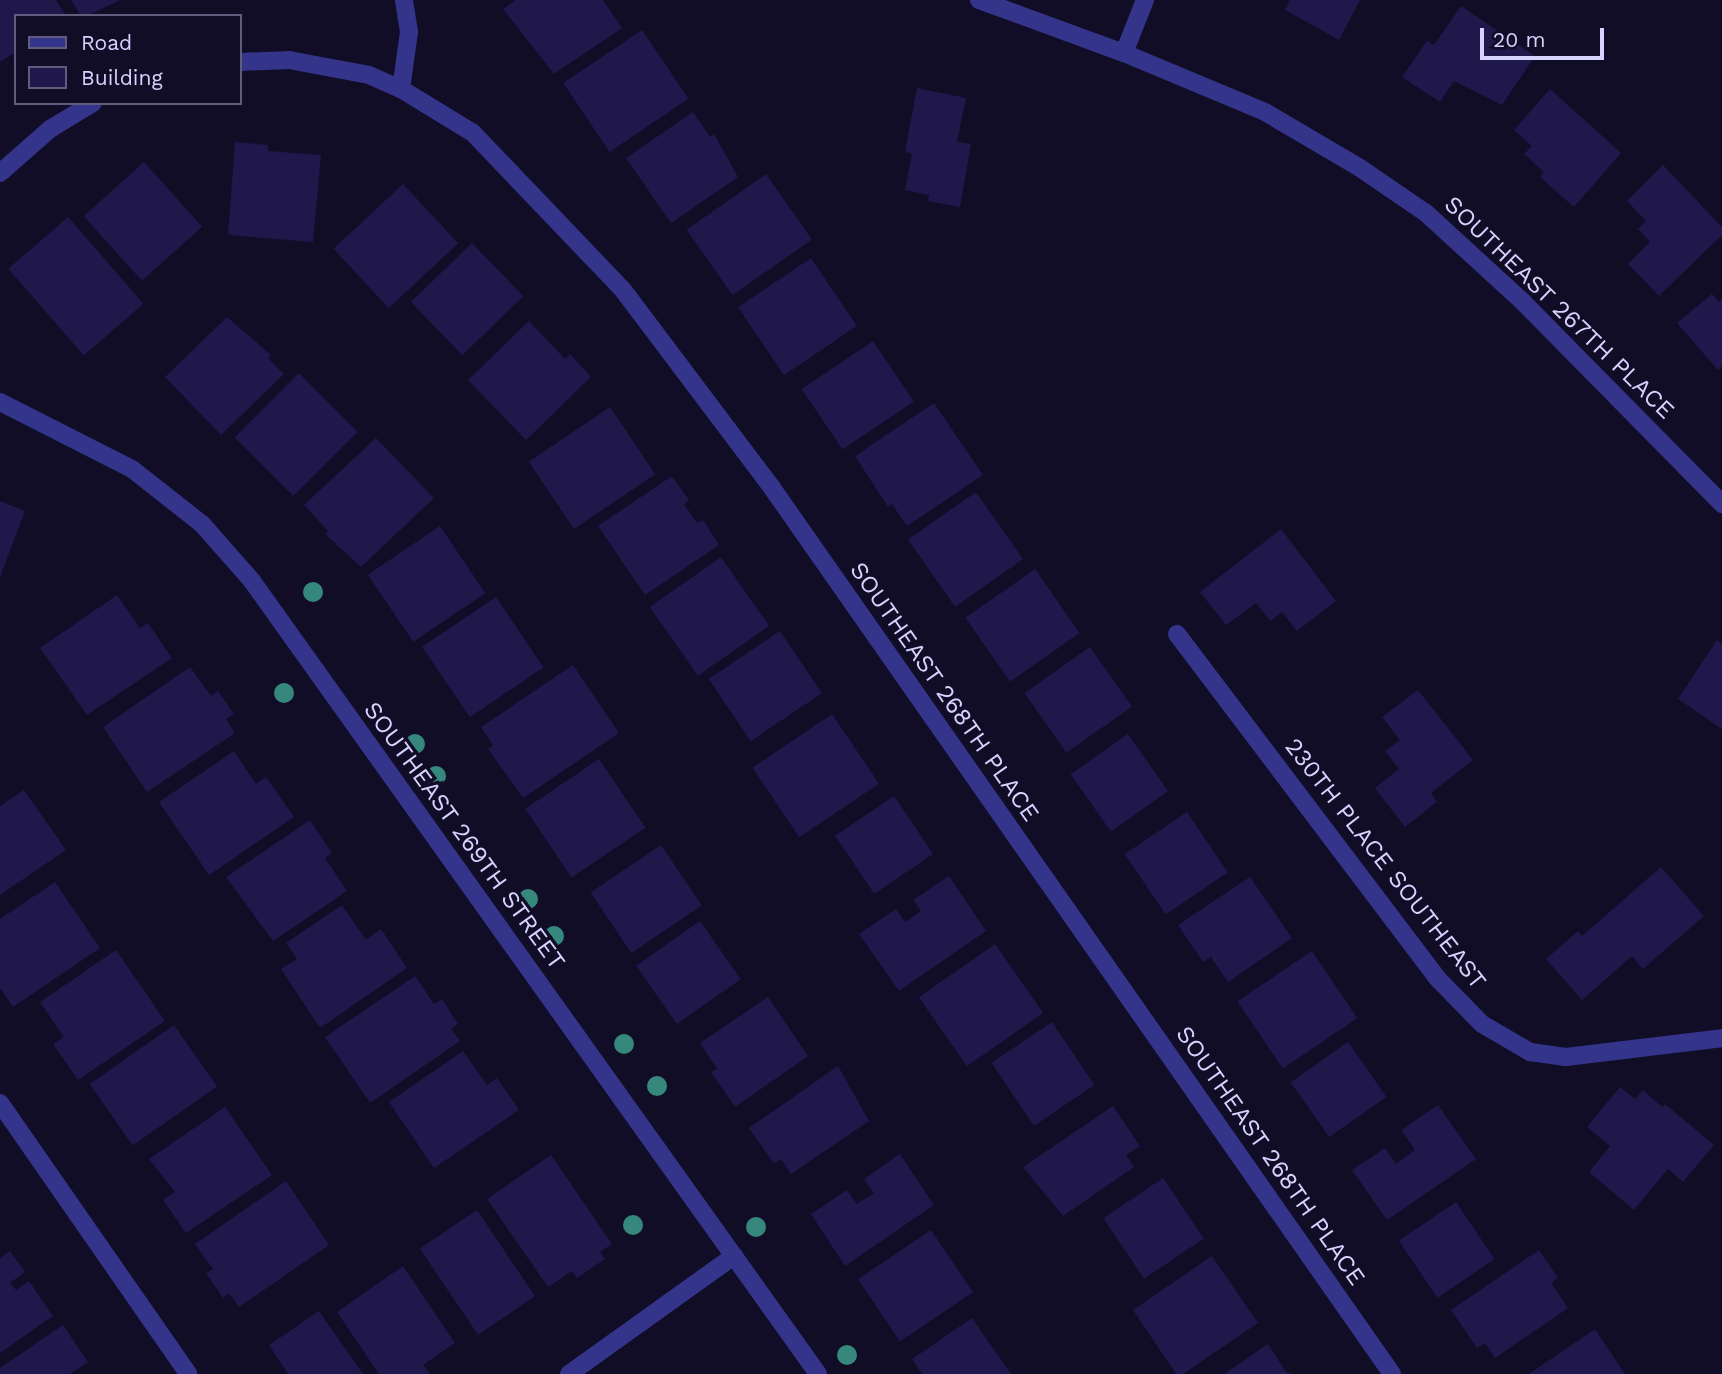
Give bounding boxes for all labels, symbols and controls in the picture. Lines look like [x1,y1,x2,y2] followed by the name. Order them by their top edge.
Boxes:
[14,14,242,105] legend
[1484,14,1608,58] scale bar
[1493,27,1545,52] text: 20 m
[81,30,132,55] text: Road
[81,65,163,90] text: Building
[1438,190,1680,426] street label: SOUTHEAST 267TH PLACE
[843,557,1045,827] street label: SOUTHEAST 268TH PLACE
[357,696,571,976] street label: SOUTHEAST 269TH STREET
[1278,733,1492,995] street label: 230TH PLACE SOUTHEAST
[1169,1021,1371,1291] street label: SOUTHEAST 268TH PLACE

